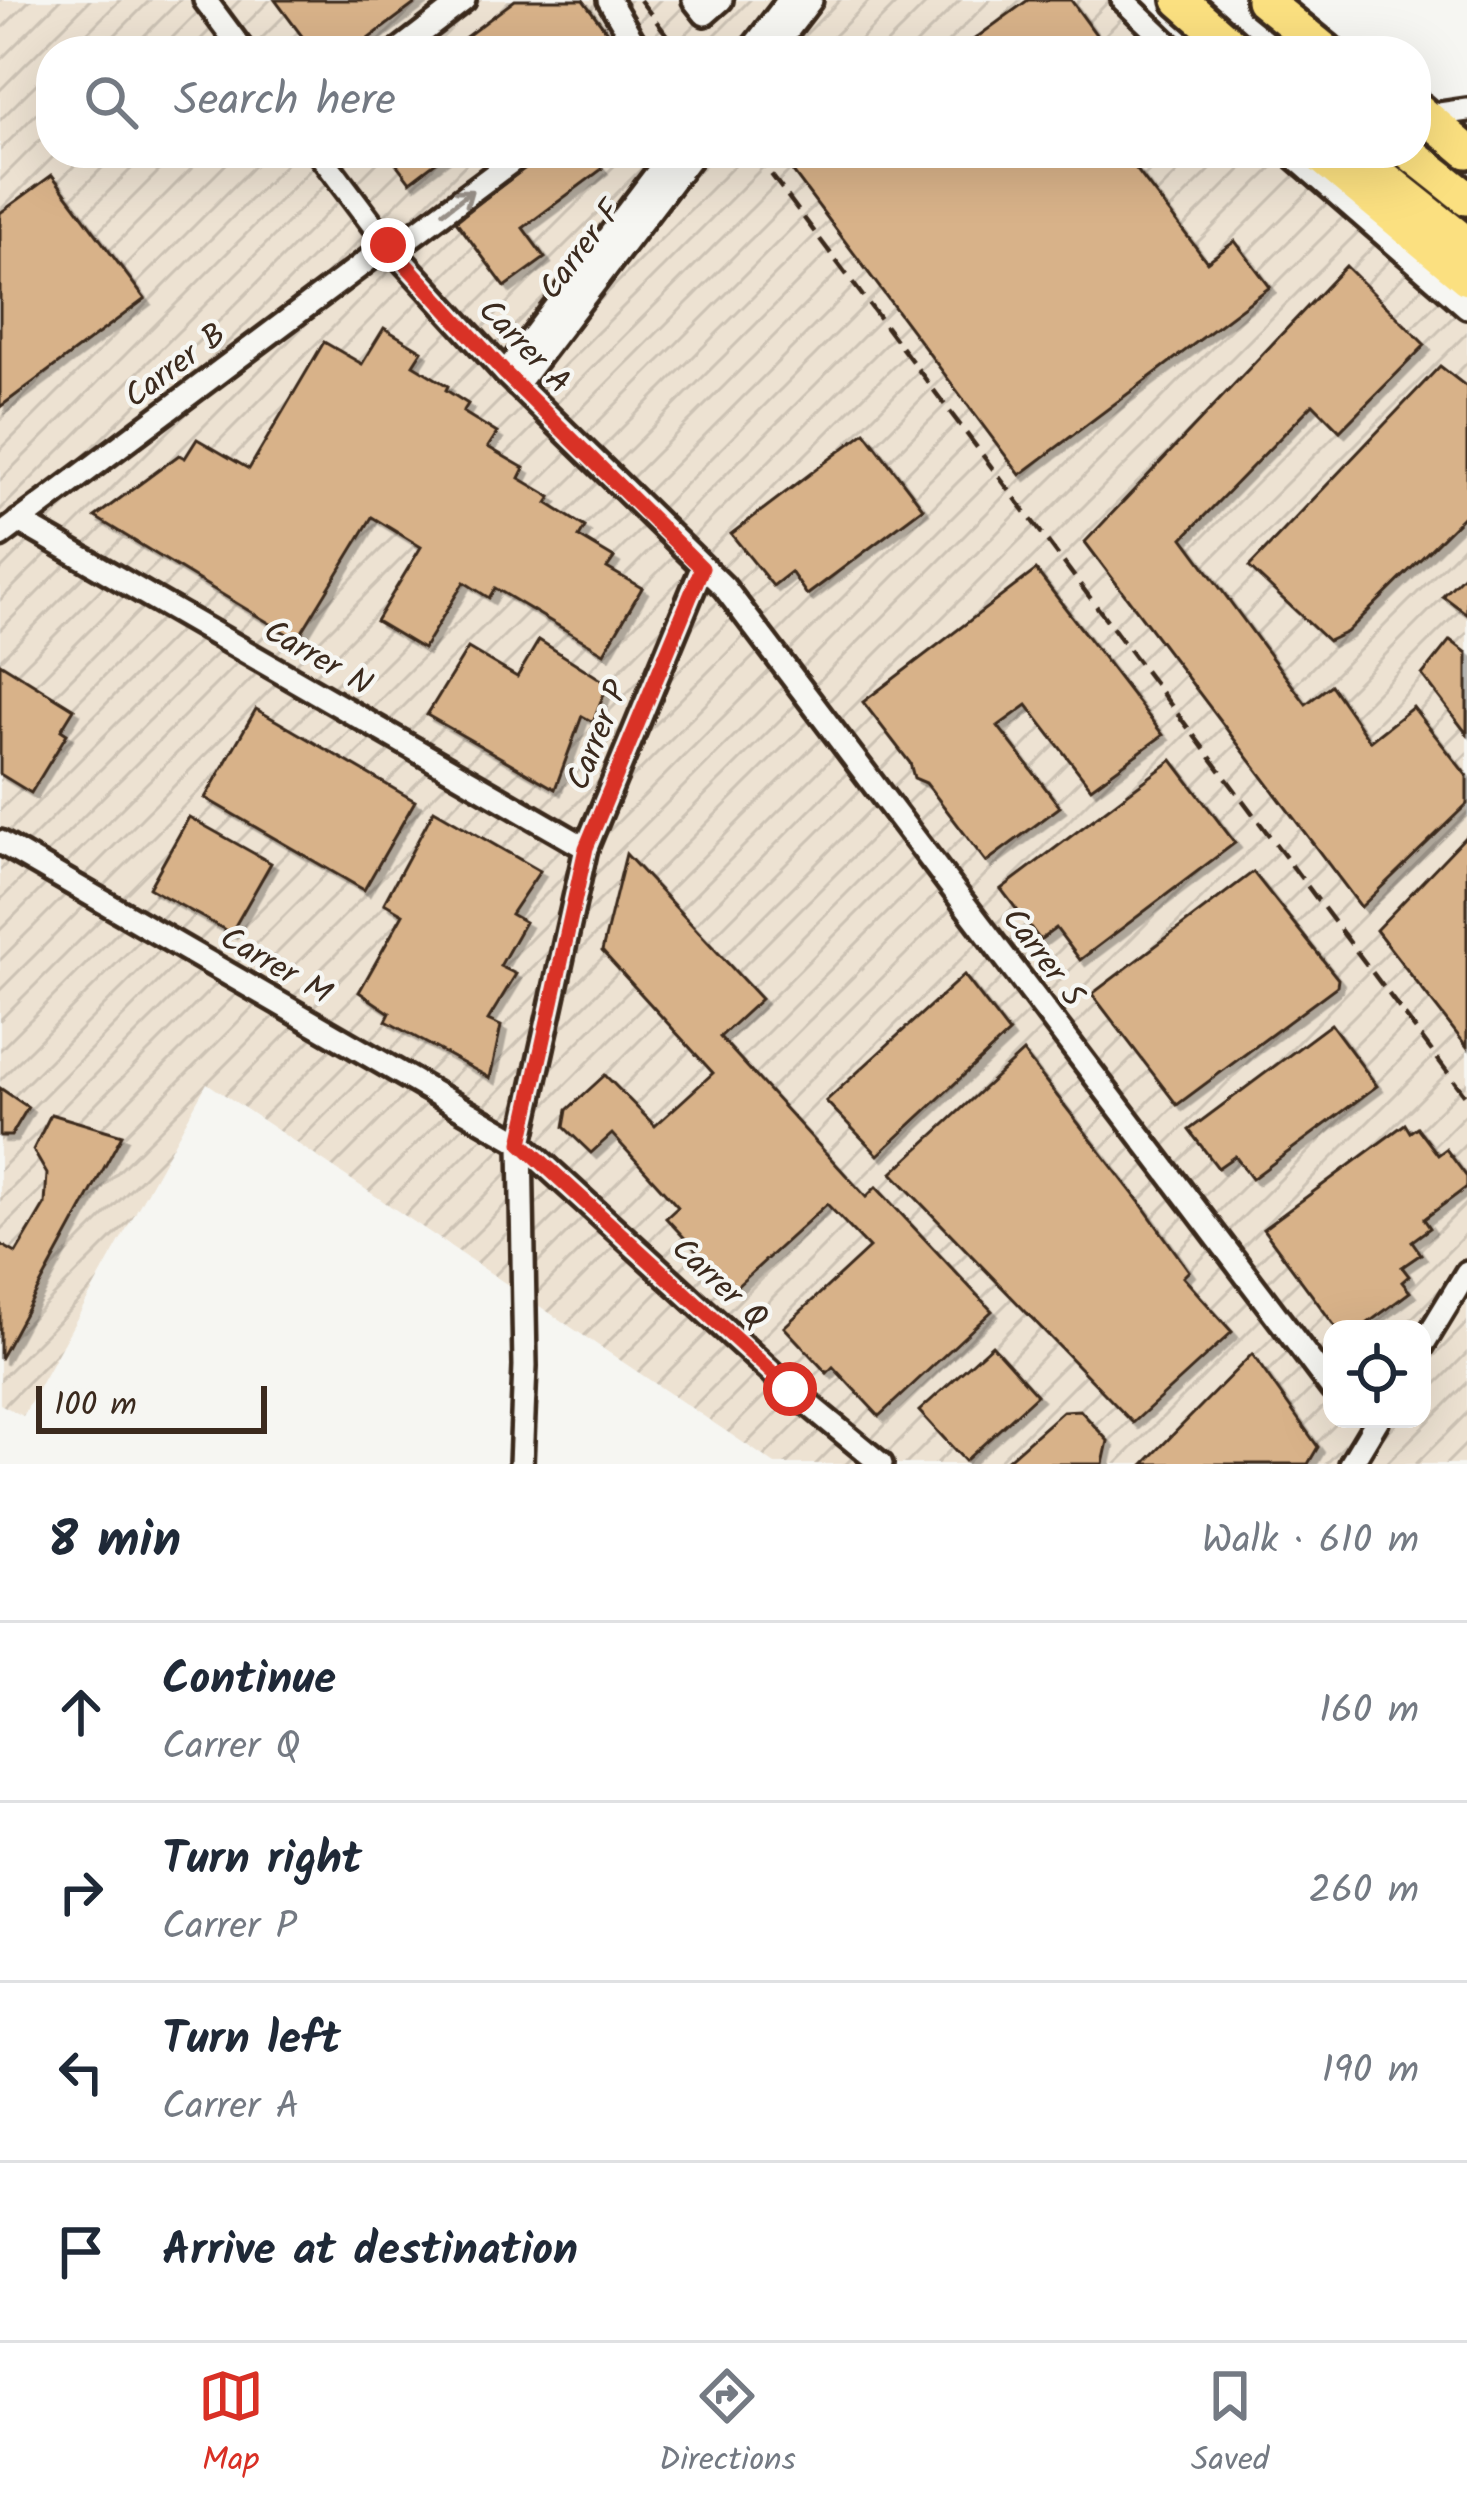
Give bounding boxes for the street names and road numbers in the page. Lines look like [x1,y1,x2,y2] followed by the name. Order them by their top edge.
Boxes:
[527,188,639,312] street label: Carrer F
[464,287,583,408] street label: Carrer A
[113,310,239,423] street label: Carrer B
[253,606,382,712] street label: Carrer N
[553,673,646,799] street label: Carrer P
[987,897,1098,1019] street label: Carrer S
[209,914,341,1021] street label: Carrer M
[658,1225,780,1344] street label: Carrer Q

